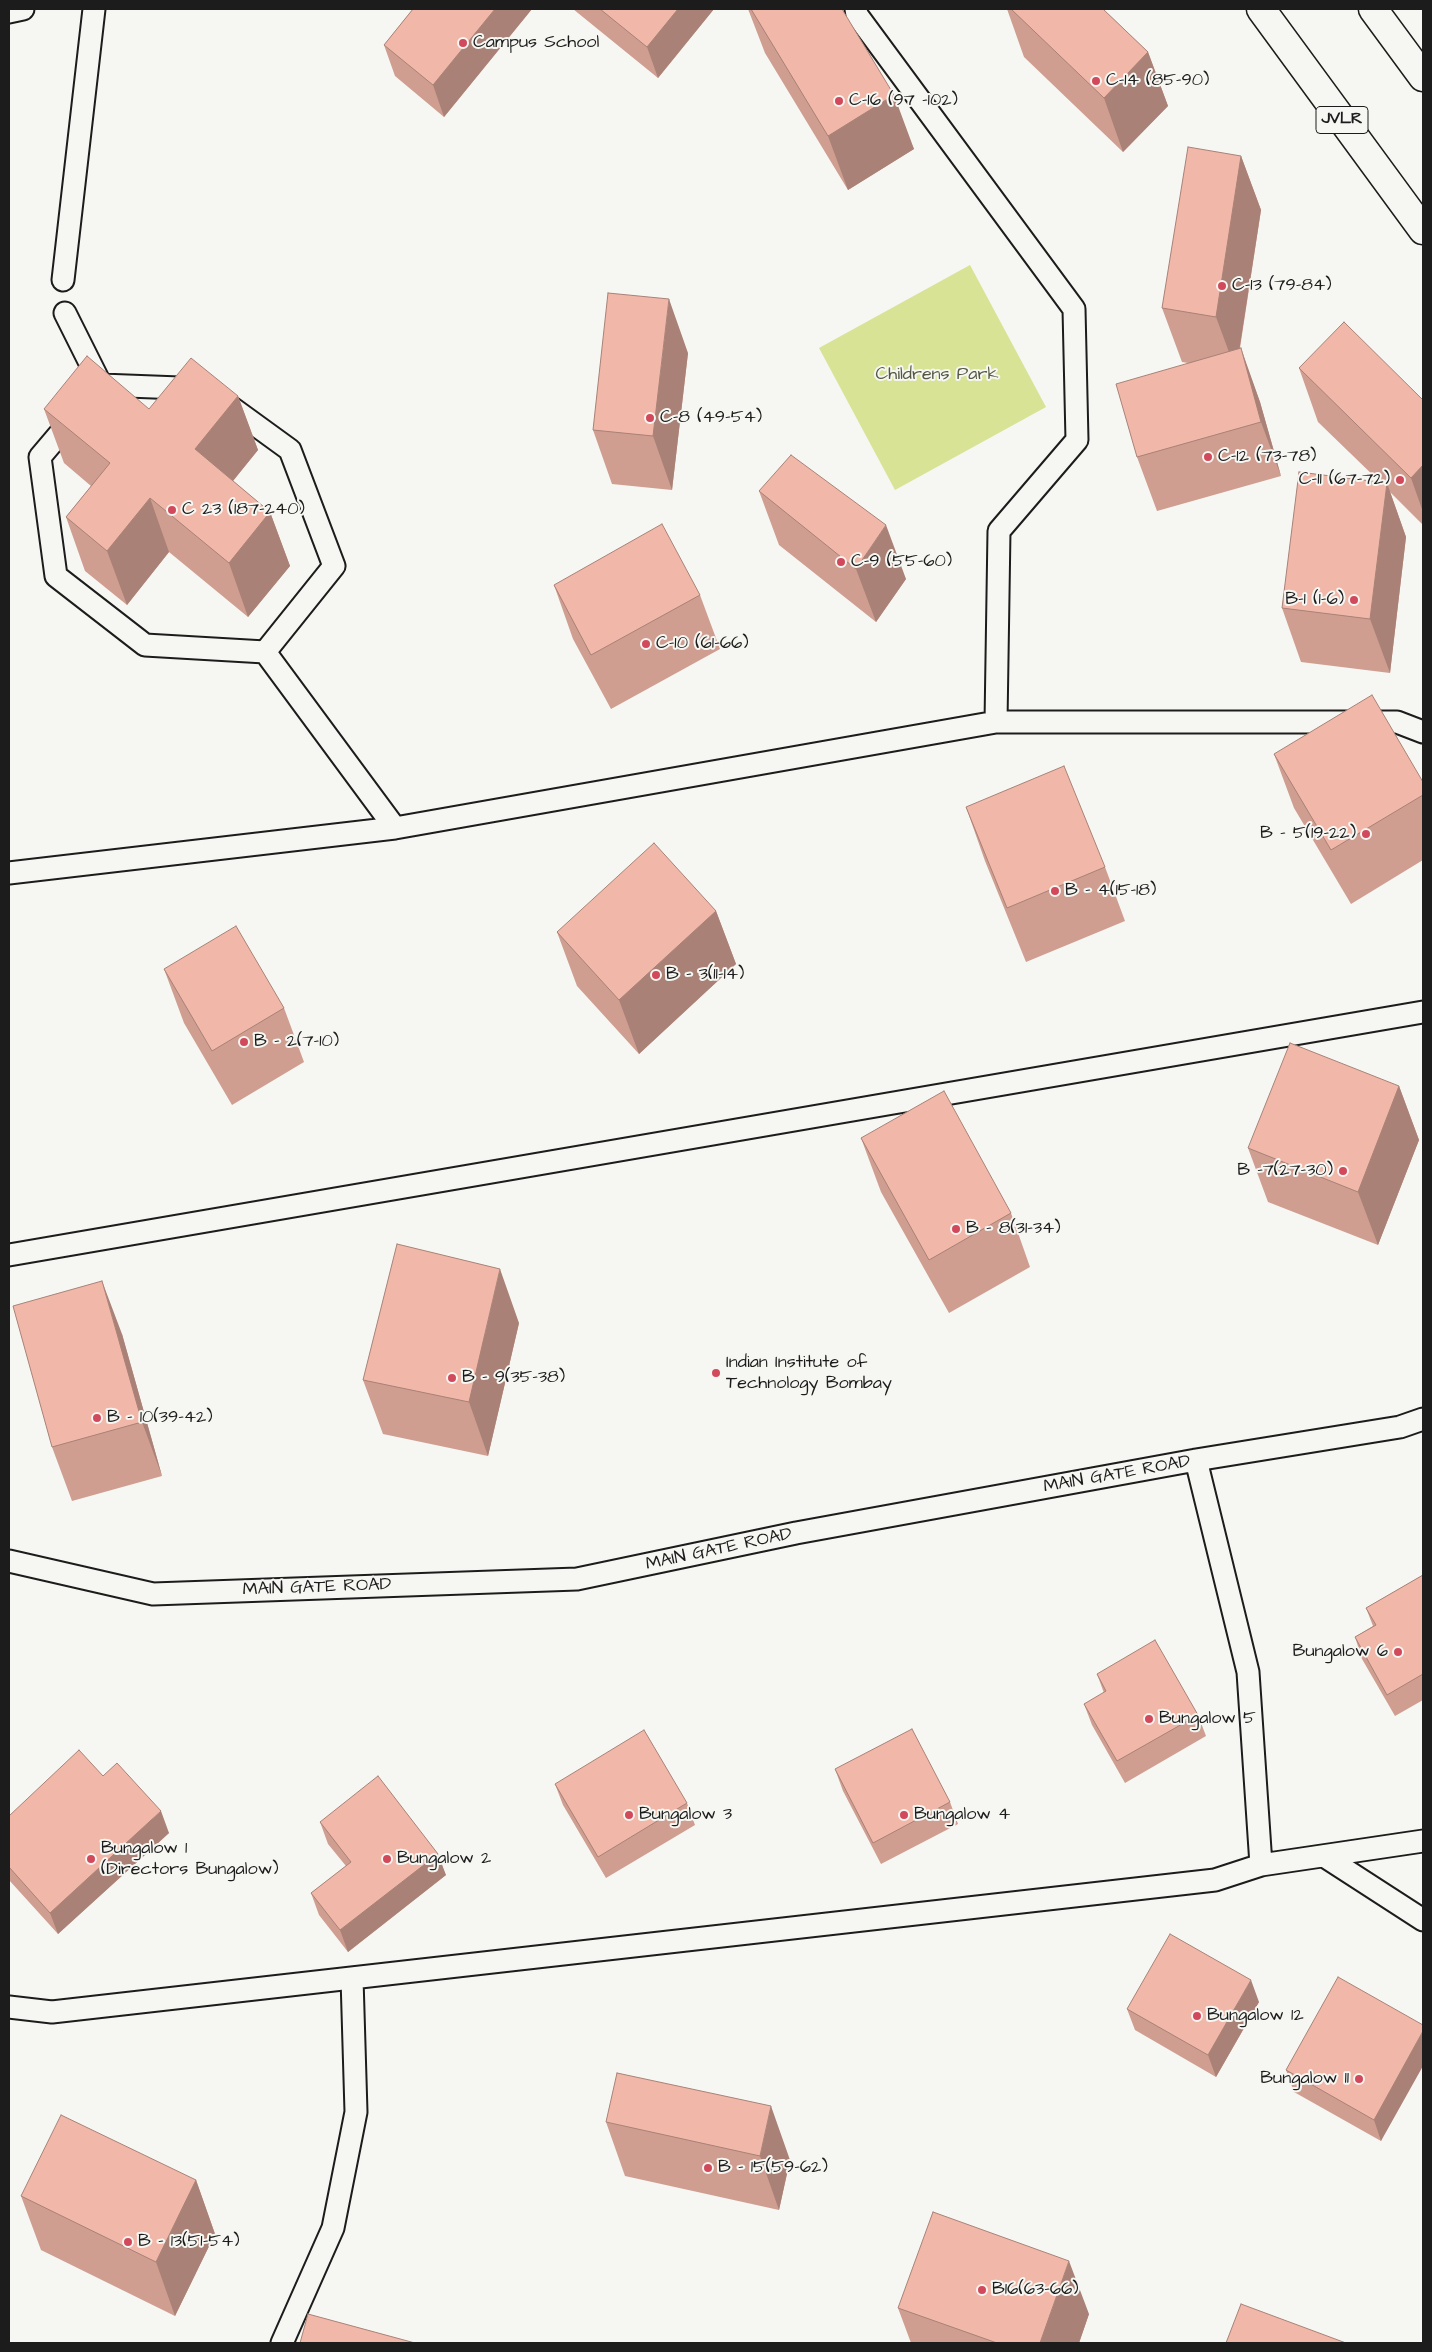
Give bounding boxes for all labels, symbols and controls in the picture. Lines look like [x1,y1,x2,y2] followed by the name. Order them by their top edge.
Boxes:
[473,32,599,54] place label: Campus School
[457,37,469,49] marker: Campus School
[1106,70,1209,92] place label: C-14 (85-90)
[1090,75,1102,87] marker: C-14 (85-90)
[849,90,958,112] place label: C-16 (97 -102)
[833,95,845,107] marker: C-16 (97 -102)
[1316,106,1368,134] road number: JVLR
[1232,275,1332,297] place label: C-13 (79-84)
[1216,280,1228,292] marker: C-13 (79-84)
[876,364,998,386] park label: Childrens Park
[660,407,762,429] place label: C-8 (49-54)
[644,412,656,424] marker: C-8 (49-54)
[1218,446,1316,468] place label: C-12 (73-78)
[1202,451,1214,463] marker: C-12 (73-78)
[1299,469,1390,491] place label: C-11 (67-72)
[1394,474,1406,486] marker: C-11 (67-72)
[182,499,305,521] place label: C 23 (187-240)
[166,504,178,516] marker: C 23 (187-240)
[851,551,952,573] place label: C-9 (55-60)
[835,556,847,568] marker: C-9 (55-60)
[1285,589,1344,611] place label: B-1 (1-6)
[1348,594,1360,606] marker: B-1 (1-6)
[656,633,749,655] place label: C-10 (61-66)
[640,638,652,650] marker: C-10 (61-66)
[1260,823,1356,845] place label: B - 5(19-22)
[1360,828,1372,840] marker: B - 5(19-22)
[1065,880,1156,902] place label: B - 4(15-18)
[1049,885,1061,897] marker: B - 4(15-18)
[666,964,744,986] place label: B - 3(11-14)
[650,969,662,981] marker: B - 3(11-14)
[254,1031,339,1053] place label: B - 2(7-10)
[238,1036,250,1048] marker: B - 2(7-10)
[1237,1160,1333,1182] place label: B -7(27-30)
[1337,1165,1349,1177] marker: B -7(27-30)
[966,1218,1061,1240] place label: B - 8(31-34)
[950,1223,962,1235] marker: B - 8(31-34)
[726,1352,892,1395] place label: Indian Institute of Technology Bombay
[462,1367,565,1389] place label: B - 9(35-38)
[710,1367,722,1379] marker: Indian Institute of Technology Bombay
[446,1372,458,1384] marker: B - 9(35-38)
[107,1407,213,1429] place label: B - 10(39-42)
[91,1412,103,1424] marker: B - 10(39-42)
[1042,1451,1192,1499] street label: MAIN GATE ROAD
[644,1524,794,1576] street label: MAIN GATE ROAD
[242,1575,392,1601] street label: MAIN GATE ROAD
[1293,1641,1388,1663] place label: Bungalow 6
[1392,1646,1404,1658] marker: Bungalow 6
[1159,1708,1256,1730] place label: Bungalow 5
[1143,1713,1155,1725] marker: Bungalow 5
[639,1804,732,1826] place label: Bungalow 3
[914,1804,1010,1826] place label: Bungalow 4
[623,1809,635,1821] marker: Bungalow 3
[898,1809,910,1821] marker: Bungalow 4
[101,1838,279,1880] place label: Bungalow 1 (Directors Bungalow)
[397,1848,491,1870] place label: Bungalow 2
[85,1853,97,1865] marker: Bungalow 1 (Directors Bungalow)
[381,1853,393,1865] marker: Bungalow 2
[1207,2005,1304,2027] place label: Bungalow 12
[1191,2010,1203,2022] marker: Bungalow 12
[1260,2068,1349,2090] place label: Bungalow 11
[1353,2073,1365,2085] marker: Bungalow 11
[718,2157,828,2179] place label: B - 15(59-62)
[702,2162,714,2174] marker: B - 15(59-62)
[138,2231,240,2253] place label: B - 13(51-54)
[122,2236,134,2248] marker: B - 13(51-54)
[992,2279,1079,2301] place label: B16(63-66)
[976,2284,988,2296] marker: B16(63-66)

